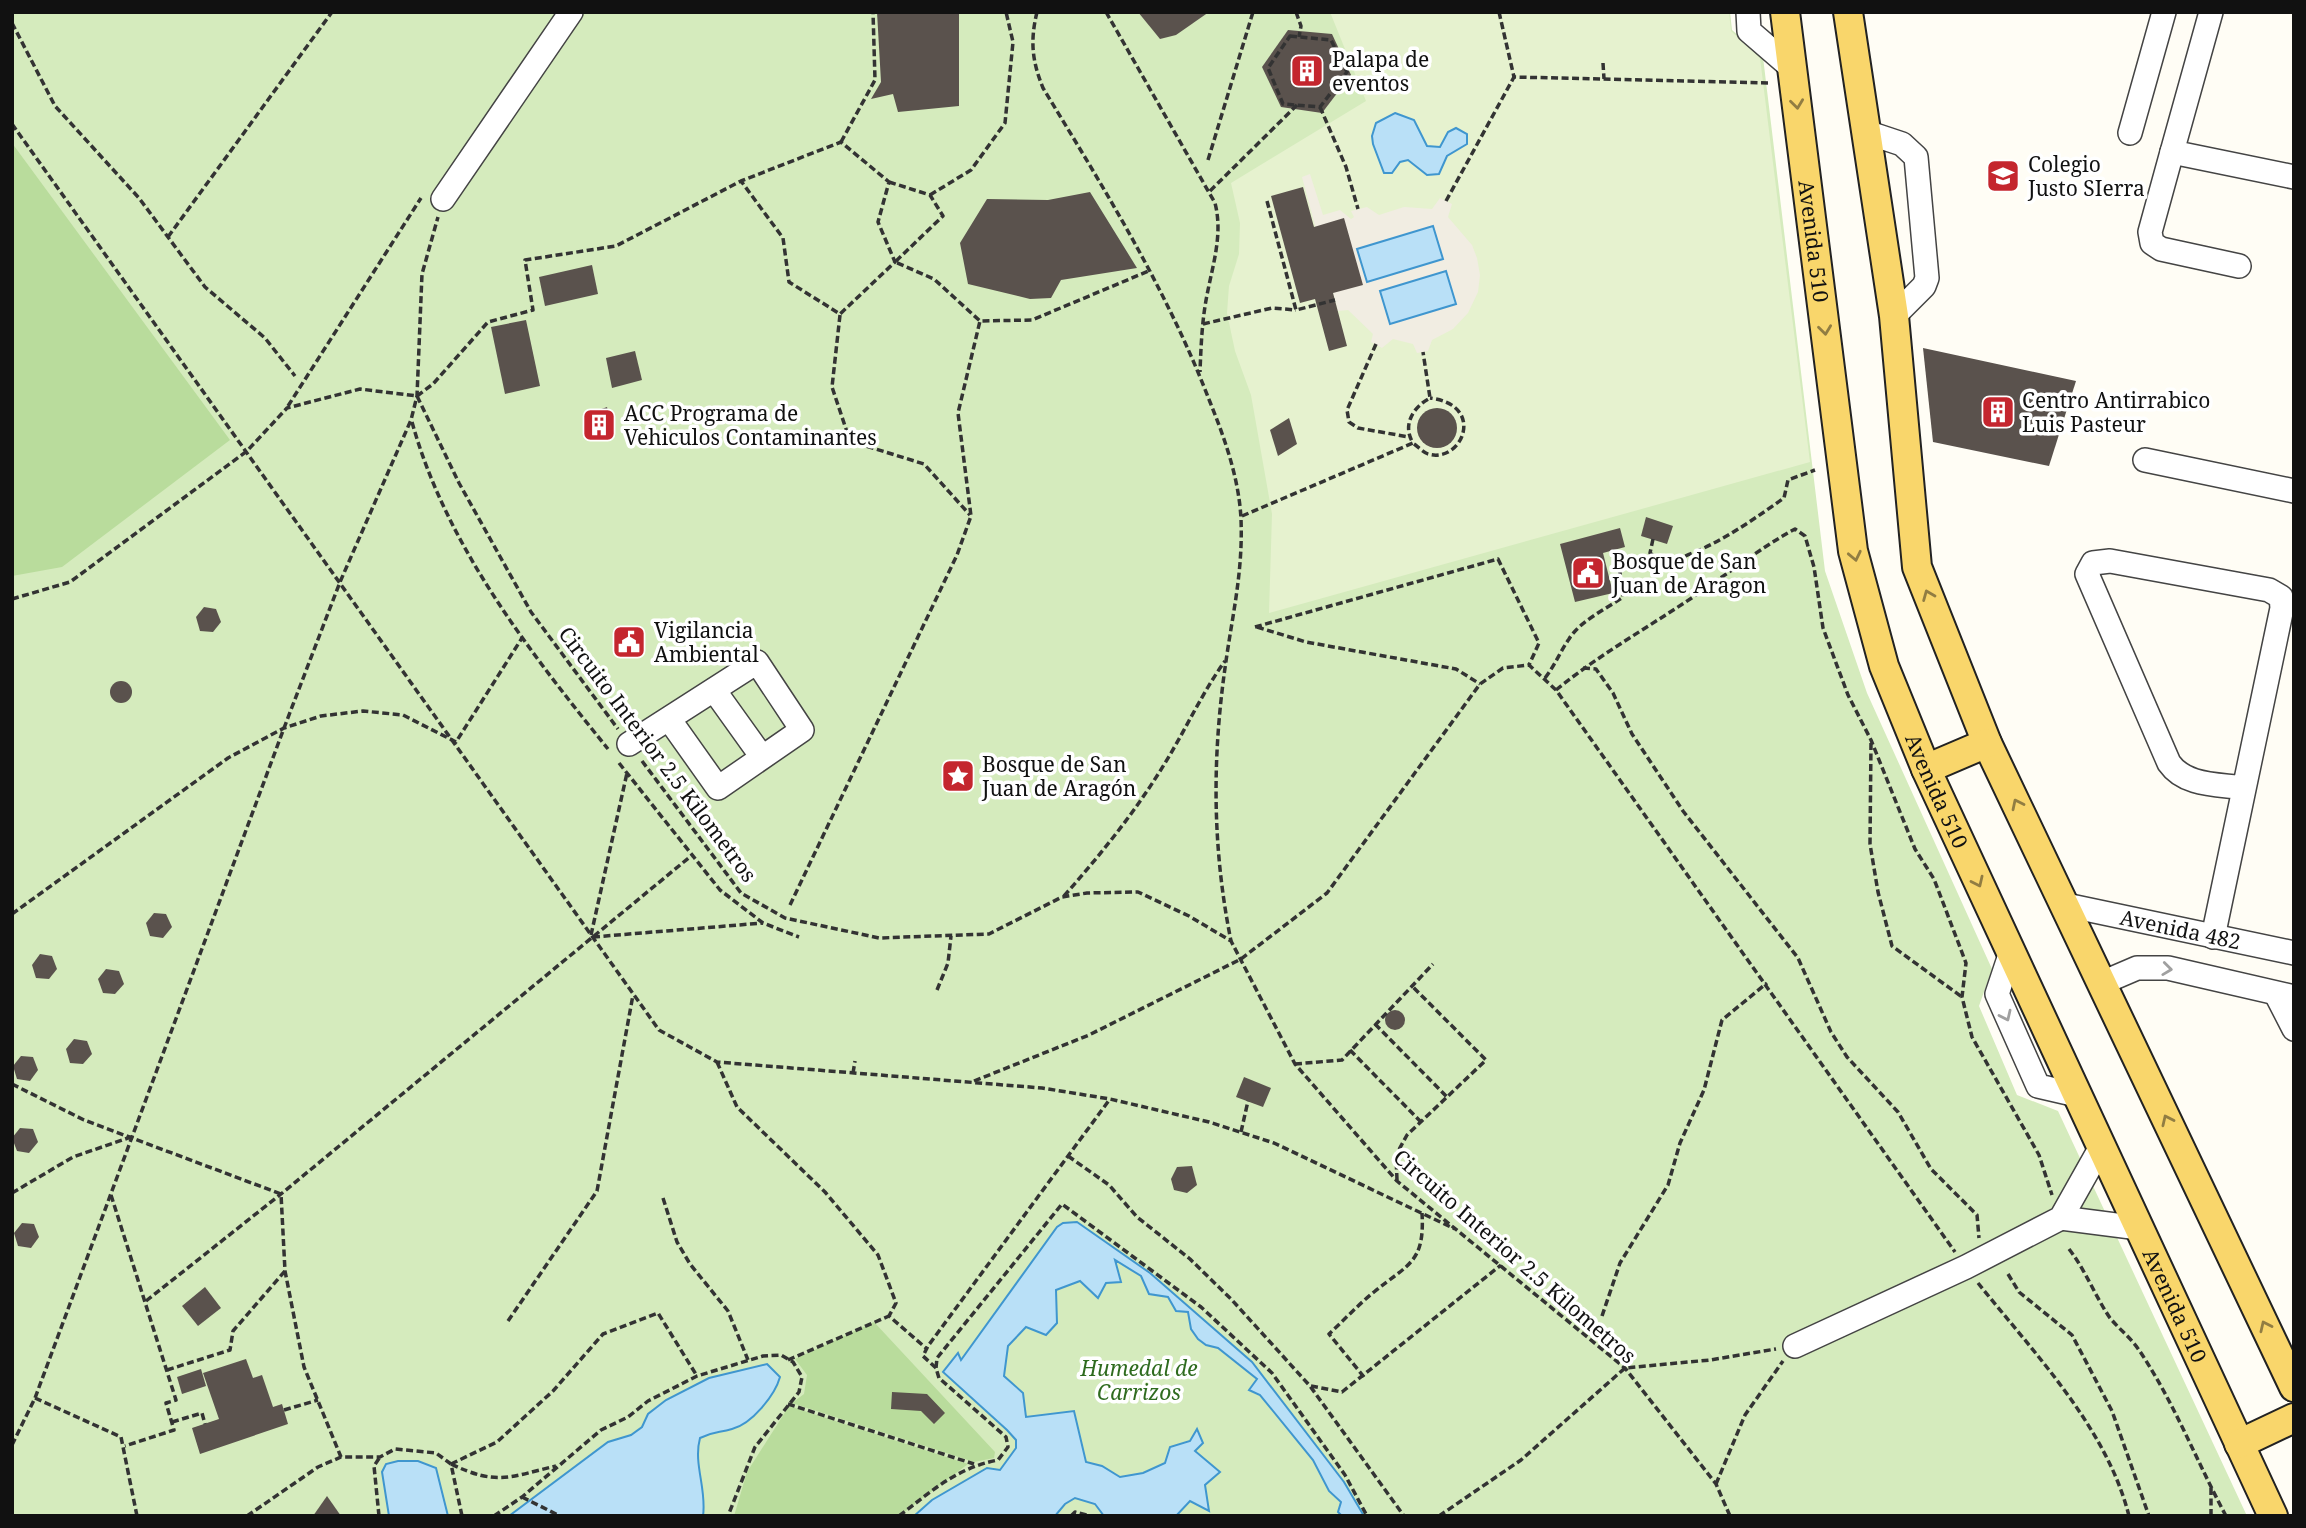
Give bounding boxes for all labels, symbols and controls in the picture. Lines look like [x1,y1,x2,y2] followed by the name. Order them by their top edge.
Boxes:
[1332,45,1429,97] place label: Palapa de eventos
[1288,52,1326,90] building icon: Palapa de eventos
[1789,98,1804,110] one-way arrow
[2027,150,2145,202] place label: Colegio Justo SIerra
[1984,157,2022,195] school or university icon: Colegio Justo SIerra
[1792,179,1835,304] street label: Avenida 510
[1818,324,1833,336] one-way arrow
[2022,386,2210,438] place label: Centro Antirrabico Luis Pasteur
[1979,393,2017,431] building icon: Centro Antirrabico Luis Pasteur
[624,399,877,451] place label: ACC Programa de Vehiculos Contaminantes
[580,406,618,444] building icon: ACC Programa de Vehiculos Contaminantes
[1611,547,1766,599] place label: Bosque de San Juan de Aragon
[1846,549,1861,561] one-way arrow
[1569,554,1607,592] public building icon: Bosque de San Juan de Aragon
[1923,589,1937,601] one-way arrow
[654,616,759,668] place label: Vigilancia Ambiental
[553,621,763,887] street label: Circuito Interior 2.5 Kilometros
[610,623,648,661] public building icon: Vigilancia Ambiental
[1899,729,1975,853] street label: Avenida 510
[981,750,1136,802] place label: Bosque de San Juan de Aragón
[939,757,977,795] place icon: Bosque de San Juan de Aragón
[2011,799,2025,811] one-way arrow
[1970,875,1984,887] one-way arrow
[2118,903,2243,955] street label: Avenida 482
[2161,962,2173,977] one-way arrow
[1998,1009,2012,1021] one-way arrow
[2161,1115,2175,1127] one-way arrow
[1388,1143,1642,1369] street label: Circuito Interior 2.5 Kilometros
[2137,1244,2214,1367] street label: Avenida 510
[2259,1321,2273,1333] one-way arrow
[1079,1354,1198,1406] park label: Humedal de Carrizos

